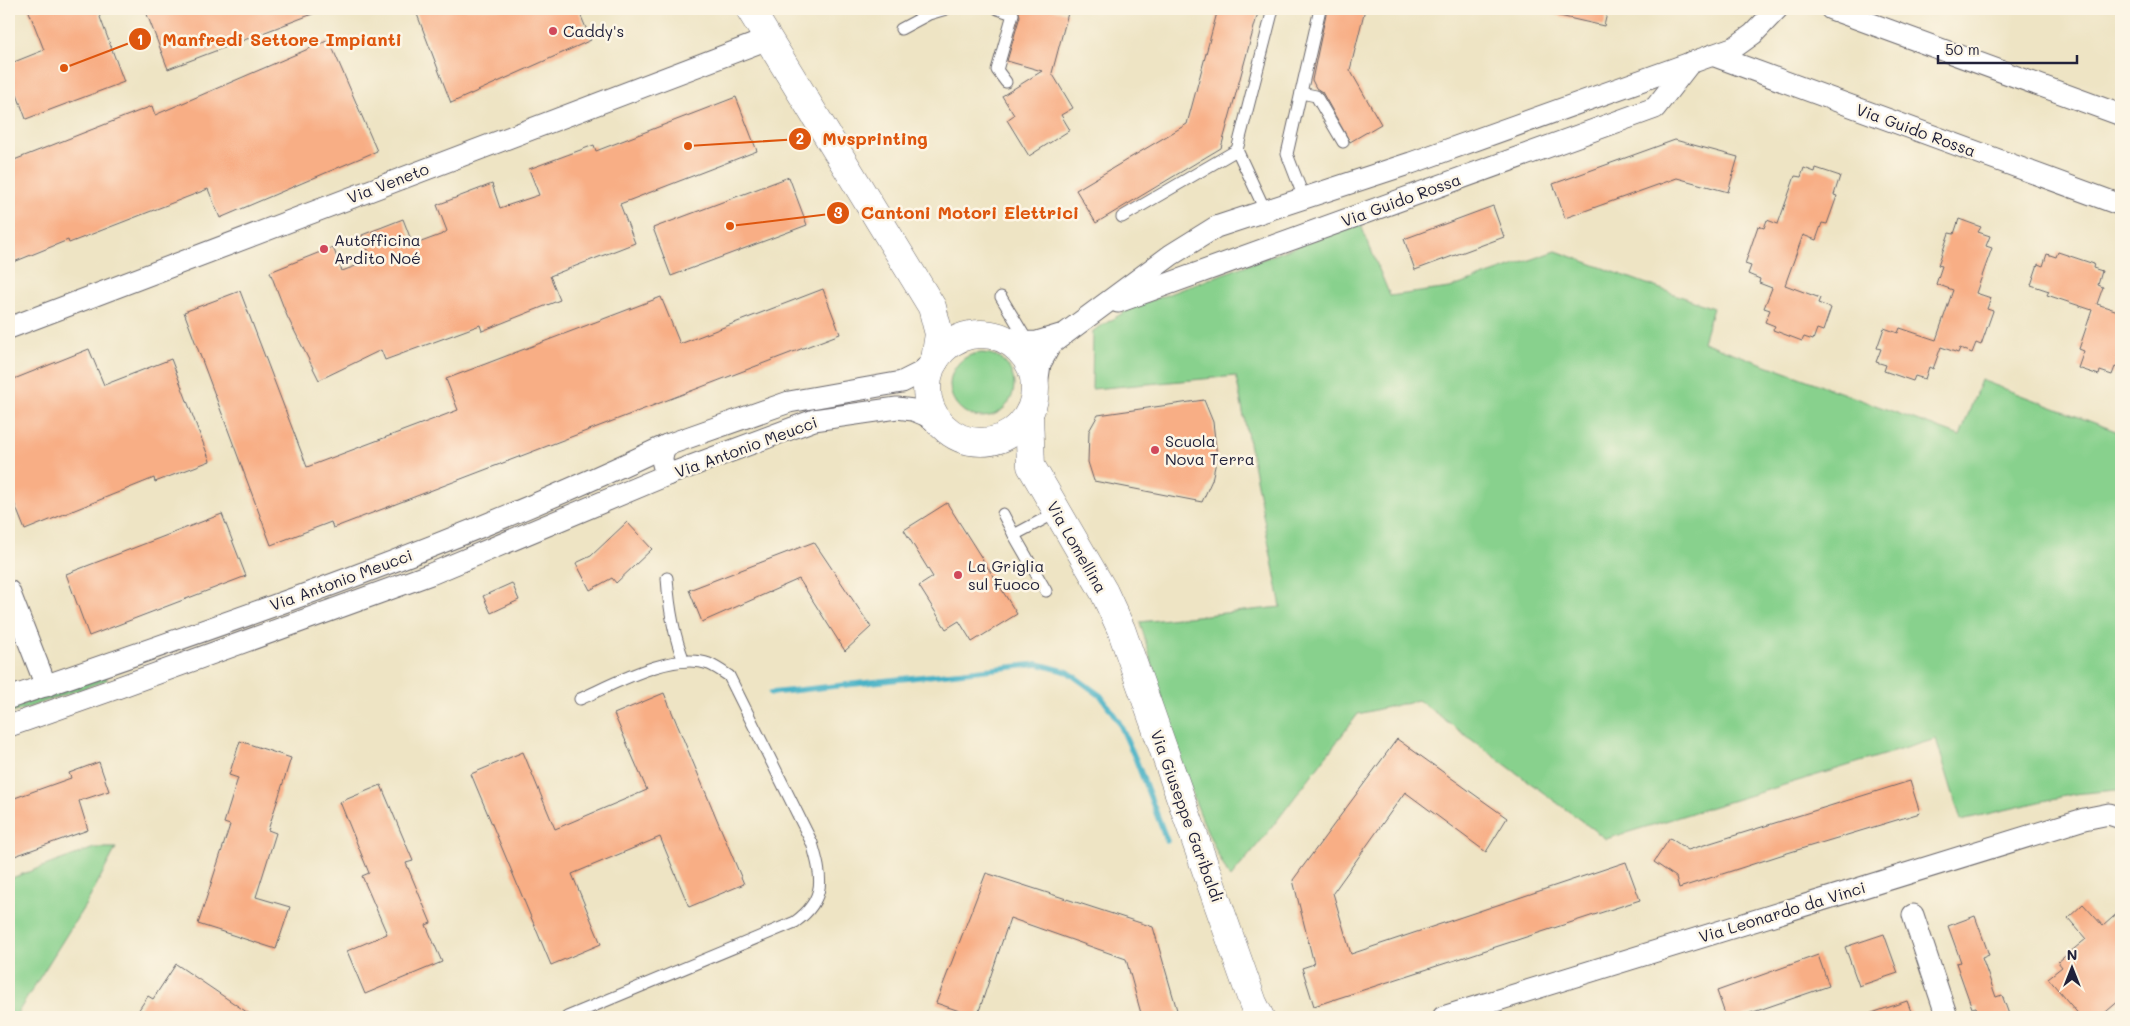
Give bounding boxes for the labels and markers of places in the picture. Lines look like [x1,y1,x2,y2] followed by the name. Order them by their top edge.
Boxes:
[563,20,624,41] place label: Caddy's
[127,23,412,56] callout: Manfredi Settore Impianti
[547,25,559,37] marker: Caddy's
[788,123,938,156] callout: Mvsprinting
[826,197,1089,230] callout: Cantoni Motori Elettrici
[334,229,421,268] place label: Autofficina Ardito Noé
[318,243,330,255] marker: Autofficina Ardito Noé
[1165,430,1255,469] place label: Scuola Nova Terra
[1149,444,1161,456] marker: Scuola Nova Terra
[968,555,1044,594] place label: La Griglia sul Fuoco
[952,569,964,581] marker: La Griglia sul Fuoco

